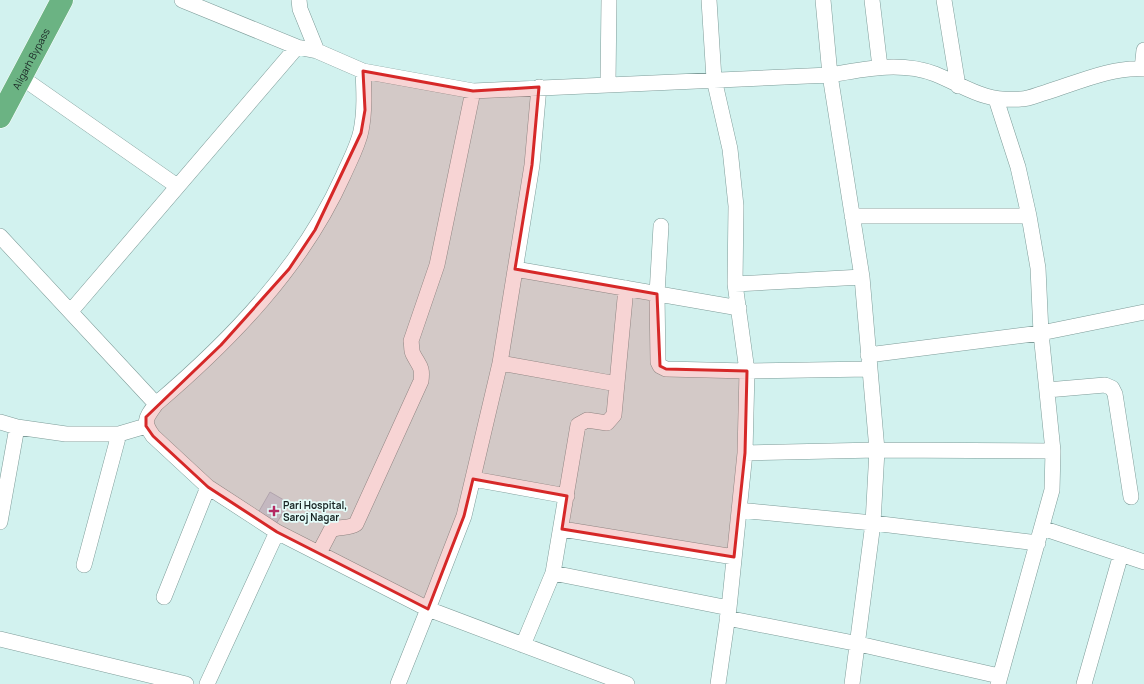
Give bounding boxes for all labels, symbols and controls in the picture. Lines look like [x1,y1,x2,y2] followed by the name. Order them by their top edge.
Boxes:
[9,26,53,92] street label: Aligarh Bypass
[283,498,347,524] place label: Pari Hospital, Saroj Nagar
[268,505,280,517] marker: Pari Hospital, Saroj Nagar

